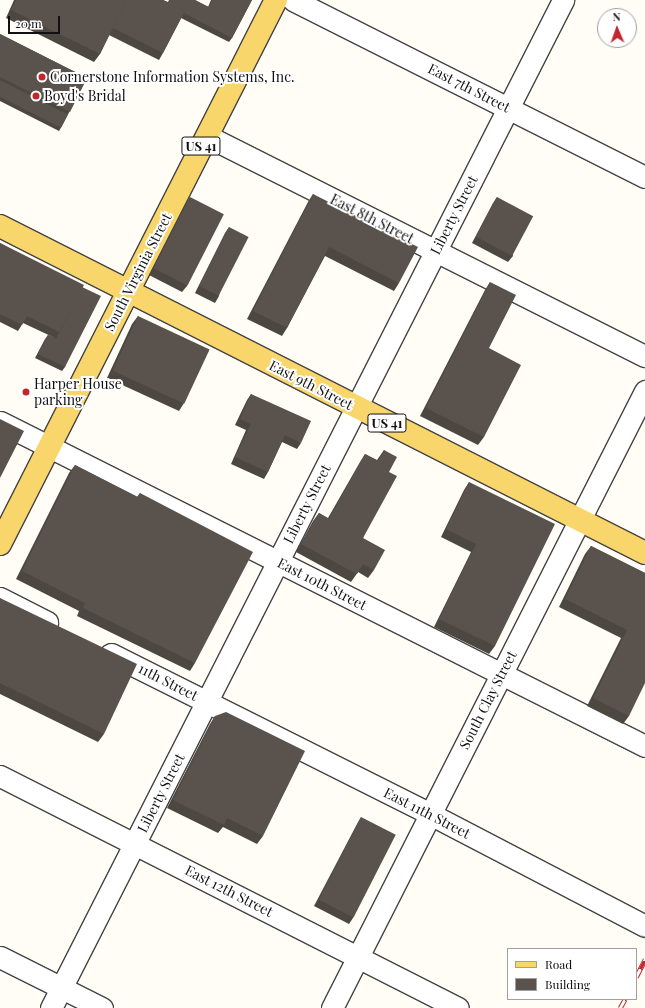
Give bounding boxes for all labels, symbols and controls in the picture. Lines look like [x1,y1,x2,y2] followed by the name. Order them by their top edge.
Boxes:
[10,8,62,34] scale bar
[597,8,637,48] north arrow
[612,9,621,24] text: N
[15,15,42,31] text: 20 m
[425,60,513,116] street label: East 7th Street
[50,69,294,85] place label: Cornerstone Information Systems, Inc.
[37,72,47,82] marker: Cornerstone Information Systems, Inc.
[44,88,126,104] place label: Boyd's Bridal
[31,91,41,101] marker: Boyd's Bridal
[181,135,221,157] road number: US 41
[427,173,481,257] street label: Liberty Street
[327,191,417,247] street label: East 8th Street
[101,210,175,334] street label: South Virginia Street
[266,357,356,413] street label: East 9th Street
[34,376,122,408] place label: Harper House parking
[21,387,31,397] marker: Harper House parking
[367,412,407,434] road number: US 41
[280,462,334,546] street label: Liberty Street
[275,554,369,614] street label: East 10th Street
[456,648,520,752] street label: South Clay Street
[135,660,201,704] street label: 11th Street
[134,751,188,835] street label: Liberty Street
[381,784,473,842] street label: East 11th Street
[182,862,276,920] street label: East 12th Street
[507,948,637,1000] legend
[545,956,572,972] text: Road
[545,976,590,992] text: Building

